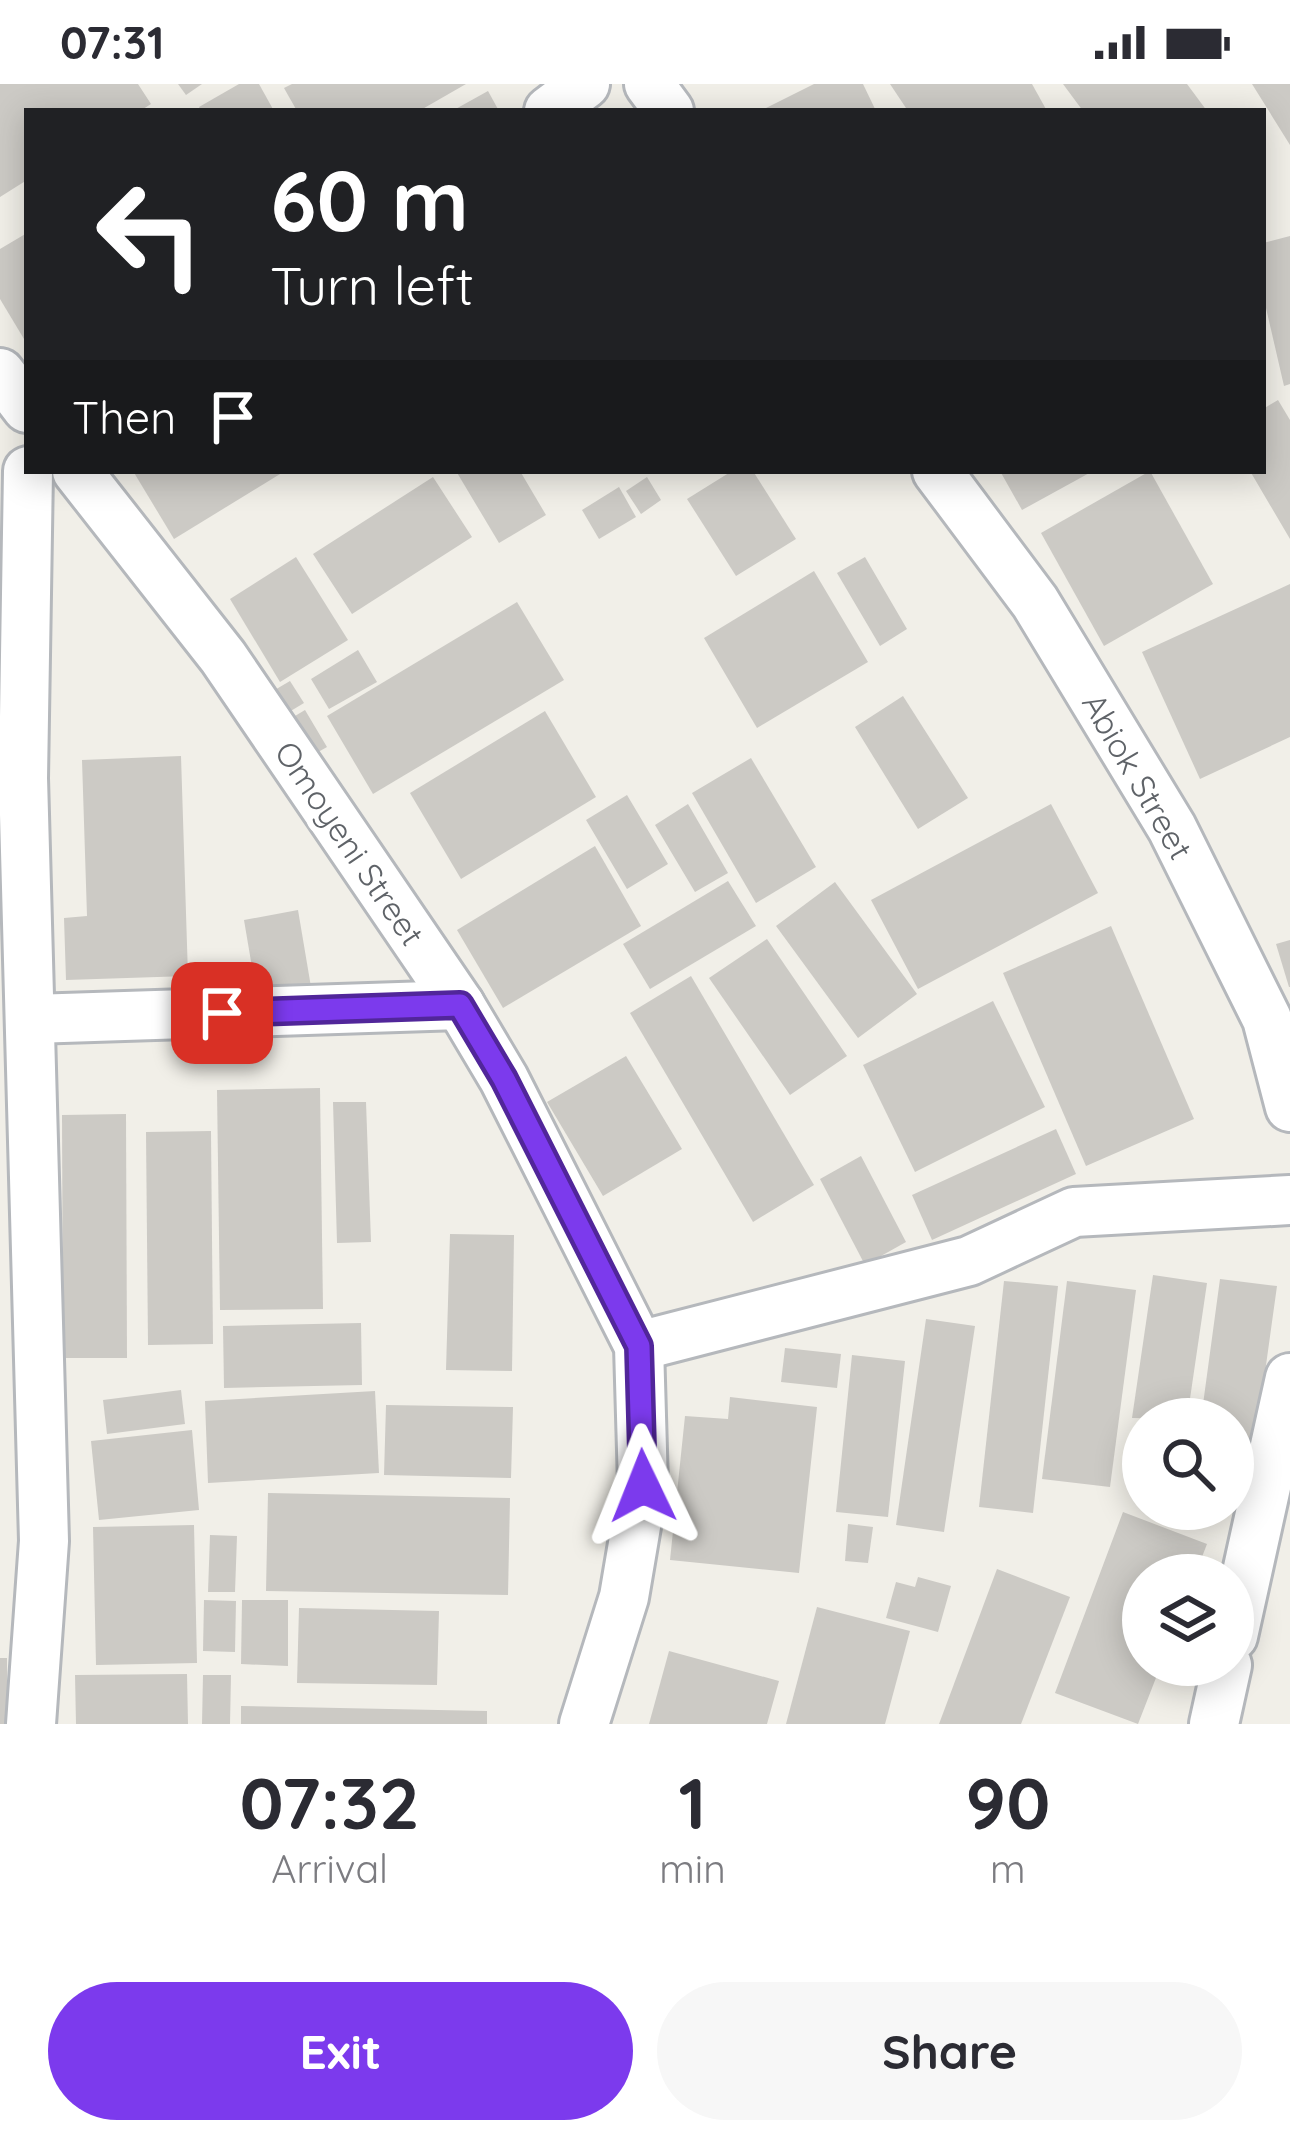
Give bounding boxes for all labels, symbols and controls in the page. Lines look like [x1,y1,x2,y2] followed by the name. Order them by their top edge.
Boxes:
[60,14,165,70] text: 07:31
[270,147,469,252] text: 60 m
[72,156,228,312] icon: left
[270,251,474,319] text: Turn left
[200,384,266,450] icon: arrive
[72,389,176,445] text: Then
[1074,686,1202,866] street label: Abiok Street
[266,733,434,953] street label: Omoyeni Street
[171,962,273,1064] pin
[189,980,255,1046] icon: arrive
[1122,1398,1254,1686] map controls
[1122,1398,1254,1530] button: search
[580,1423,706,1549] position arrow
[1122,1554,1254,1686] button: layers
[240,1757,420,1847] text: 07:32
[679,1757,707,1847] text: 1
[965,1757,1050,1847] text: 90
[271,1844,388,1893] text: Arrival
[659,1844,726,1893] text: min
[990,1844,1026,1893] text: m
[48,1982,633,2120] button: Exit
[657,1982,1242,2120] button: Share

